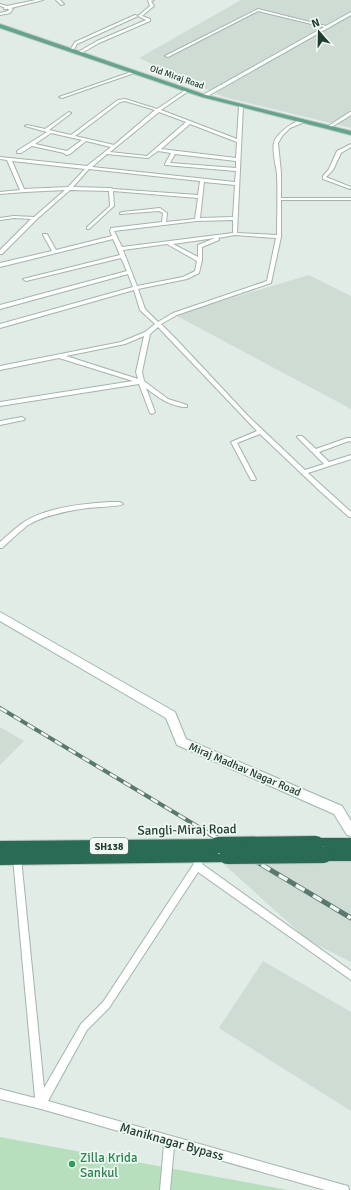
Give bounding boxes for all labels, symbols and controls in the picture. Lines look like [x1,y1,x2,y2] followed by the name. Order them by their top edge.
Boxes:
[299,12,339,52] north arrow
[310,16,322,30] text: N
[148,63,206,92] street label: Old Miraj Road
[187,740,303,799] street label: Miraj Madhav Nagar Road
[137,821,237,839] street label: Sangli-Miraj Road
[90,838,128,854] road number: SH138
[118,1119,226,1165] street label: Maniknagar Bypass
[80,1150,138,1181] place label: Zilla Krida Sankul
[67,1159,77,1169] marker: Zilla Krida Sankul

